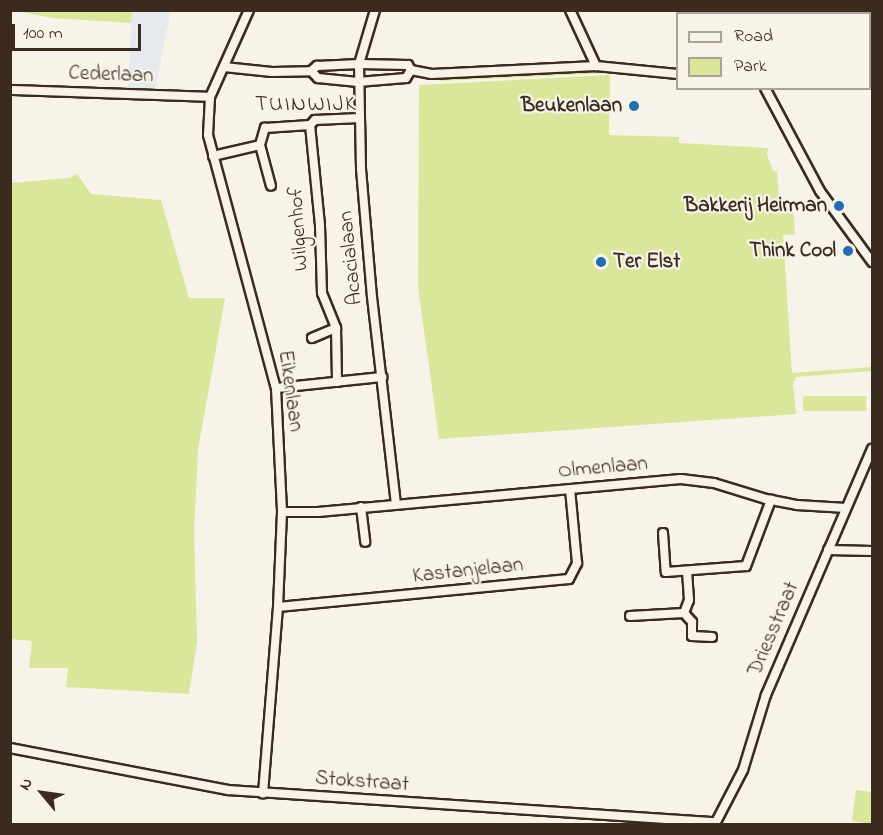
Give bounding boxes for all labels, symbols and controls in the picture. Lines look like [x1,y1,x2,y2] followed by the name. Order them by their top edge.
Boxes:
[15,12,144,50] scale bar
[676,12,871,90] legend
[23,21,63,47] text: 100 m
[734,24,773,50] text: Road
[734,54,767,80] text: Park
[68,61,154,89] street label: Cederlaan
[255,93,357,119] district label: TUINWIJK
[521,93,622,119] place label: Beukenlaan
[627,99,641,113] marker: Beukenlaan
[283,186,315,272] street label: Wilgenhof
[684,193,827,219] place label: Bakkerij Heirman
[832,199,846,213] marker: Bakkerij Heirman
[334,210,368,306] street label: Acacialaan
[749,238,836,264] place label: Think Cool
[841,244,855,258] marker: Think Cool
[613,249,680,275] place label: Ter Elst
[594,255,608,269] marker: Ter Elst
[272,349,308,433] street label: Eikenlaan
[557,452,649,484] street label: Olmenlaan
[411,553,525,589] street label: Kastanjelaan
[743,578,805,680] street label: Driesstraat
[12,763,72,823] north arrow
[314,766,410,798] street label: Stokstraat
[13,774,39,795] text: N

